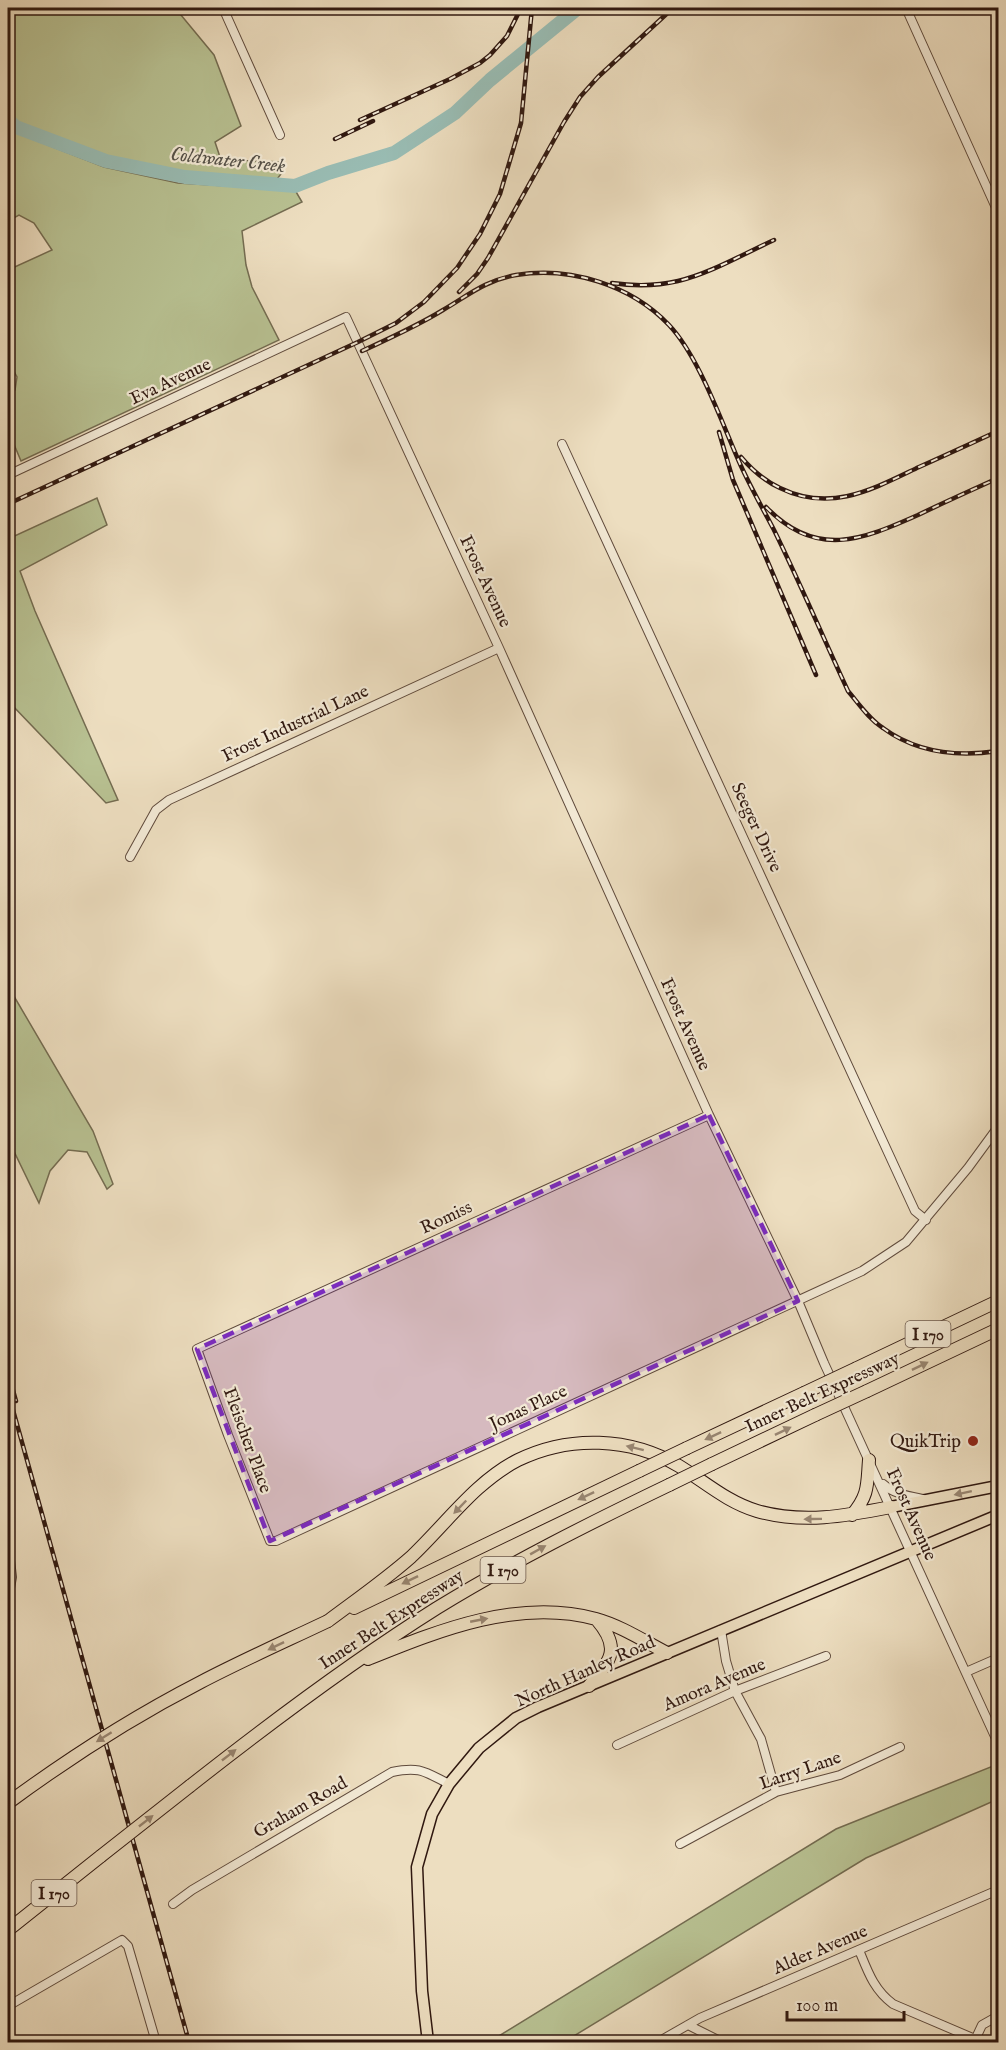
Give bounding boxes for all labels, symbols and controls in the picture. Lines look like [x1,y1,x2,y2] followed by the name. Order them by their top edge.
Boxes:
[169,142,286,179] water label: Coldwater Creek
[126,354,215,411] street label: Eva Avenue
[453,532,516,631] street label: Frost Avenue
[219,680,373,768] street label: Frost Industrial Lane
[725,779,786,876] street label: Seeger Drive
[654,975,715,1074] street label: Frost Avenue
[417,1196,476,1240] street label: Romiss
[906,1321,950,1347] road number: I 170
[742,1347,904,1439] street label: Inner Belt Expressway
[912,1361,929,1370] one-way arrow
[484,1380,571,1437] street label: Jonas Place
[217,1385,276,1497] street label: Fleischer Place
[774,1426,791,1435] one-way arrow
[890,1431,961,1454] place label: QuikTrip
[705,1432,722,1441] one-way arrow
[966,1434,980,1448] marker: QuikTrip
[625,1443,644,1453] one-way arrow
[880,1465,941,1564] street label: Frost Avenue
[954,1489,973,1498] one-way arrow
[577,1492,594,1501] one-way arrow
[453,1499,467,1514] one-way arrow
[803,1514,822,1523] one-way arrow
[529,1545,546,1555] one-way arrow
[480,1557,526,1583] road number: I 170
[315,1565,469,1676] street label: Inner Belt Expressway
[401,1576,418,1585] one-way arrow
[469,1615,488,1624] one-way arrow
[512,1631,659,1713] street label: North Hanley Road
[267,1641,284,1650] one-way arrow
[659,1654,769,1718] street label: Amora Avenue
[95,1732,112,1743] one-way arrow
[757,1747,844,1796] street label: Larry Lane
[221,1749,237,1762] one-way arrow
[250,1772,352,1844] street label: Graham Road
[138,1816,153,1828] one-way arrow
[32,1880,76,1906] road number: I 170
[769,1920,871,1981] street label: Alder Avenue
[787,1984,904,2022] scale bar
[796,1995,838,2018] text: 100 m

